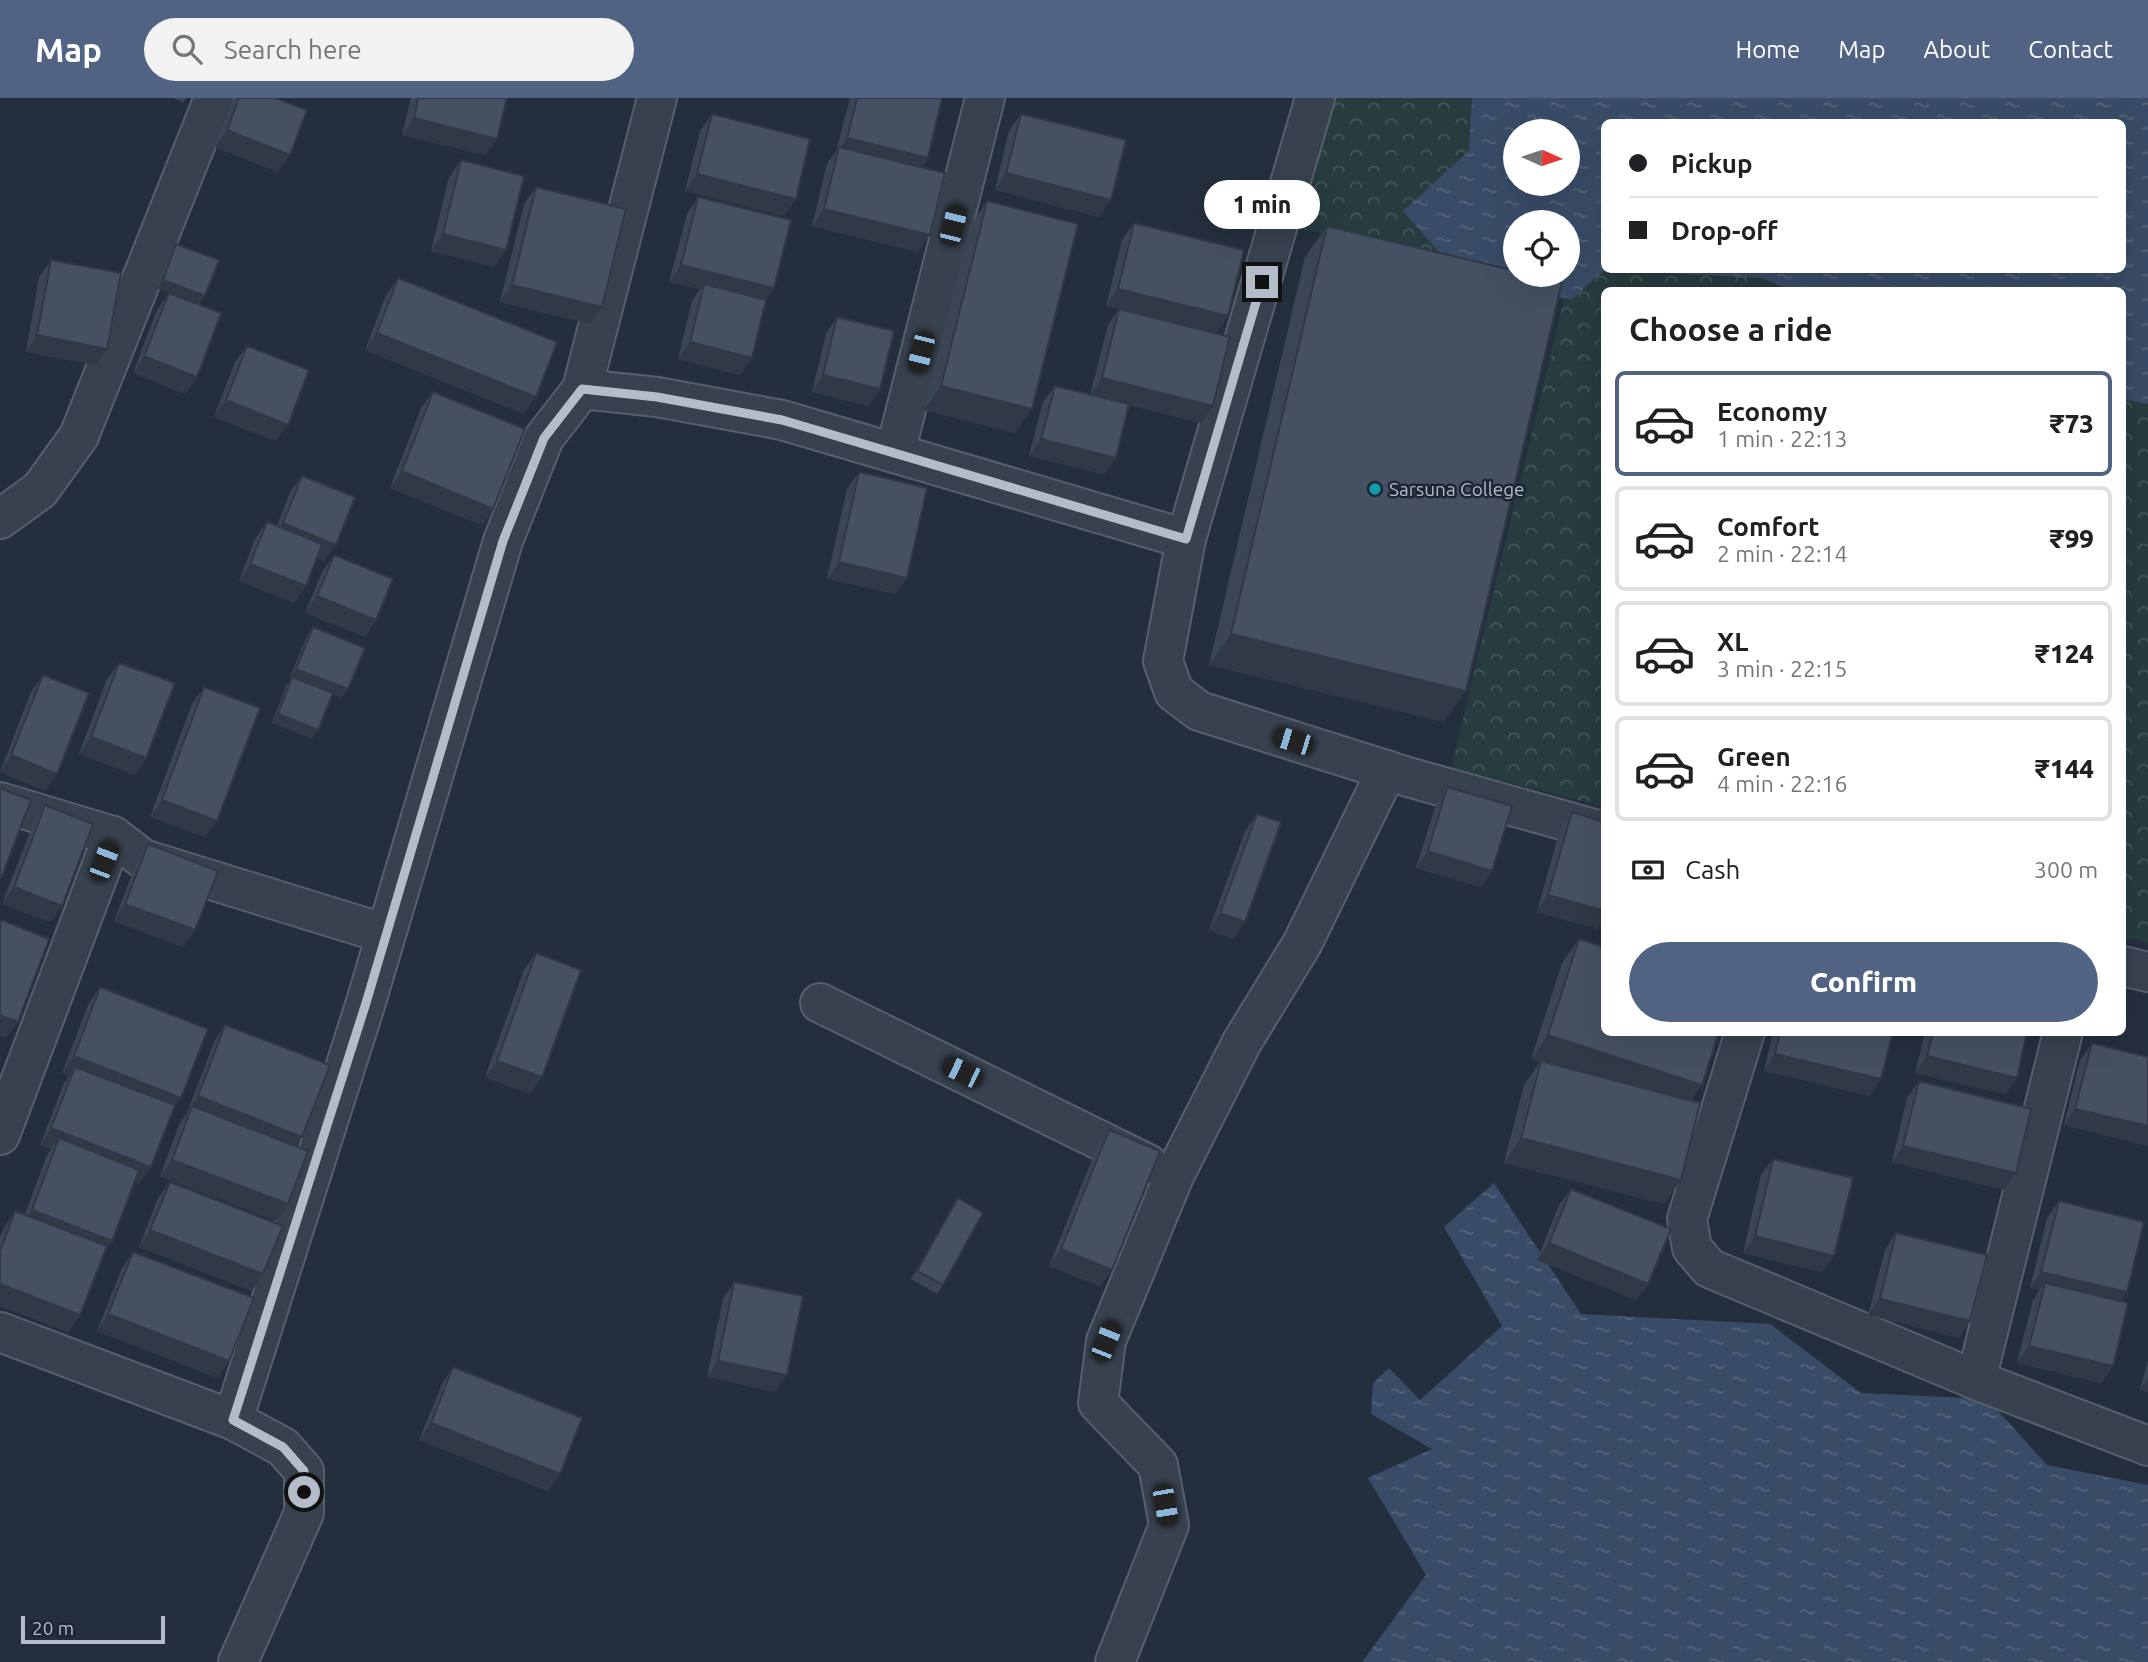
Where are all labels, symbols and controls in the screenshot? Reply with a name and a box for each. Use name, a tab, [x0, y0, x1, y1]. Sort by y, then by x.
search box	[144, 18, 634, 81]
icon: search	[168, 30, 206, 68]
text: Map	[35, 31, 102, 68]
text: Search here	[224, 35, 362, 64]
text: Home	[1735, 36, 1800, 63]
text: Map	[1838, 36, 1885, 63]
text: About	[1923, 36, 1990, 63]
text: Contact	[2028, 36, 2113, 63]
north arrow	[1503, 119, 1580, 196]
map controls	[1503, 119, 1580, 287]
text: Pickup	[1671, 149, 1753, 178]
callout: 1 min	[1204, 180, 1320, 230]
text: 1 min	[1233, 192, 1291, 217]
car	[938, 202, 969, 248]
button: locate	[1503, 210, 1580, 287]
text: Drop-off	[1671, 216, 1778, 245]
route end	[1246, 266, 1278, 298]
text: Choose a ride	[1629, 311, 1832, 347]
car	[906, 329, 937, 375]
icon: car	[1633, 392, 1696, 455]
text: Economy	[1717, 397, 1827, 426]
text: ₹73	[2050, 409, 2094, 438]
text: 1 min · 22:13	[1717, 426, 1848, 451]
place label: Sarsuna College	[1389, 478, 1525, 500]
marker: Sarsuna College	[1367, 481, 1383, 497]
icon: car	[1633, 507, 1696, 570]
text: Comfort	[1717, 512, 1820, 541]
text: ₹99	[2050, 524, 2094, 553]
text: 2 min · 22:14	[1717, 541, 1848, 566]
icon: car	[1633, 622, 1696, 685]
text: XL	[1717, 627, 1748, 656]
text: ₹124	[2035, 639, 2094, 668]
text: 3 min · 22:15	[1717, 656, 1848, 681]
car	[1270, 725, 1317, 757]
icon: car	[1633, 737, 1696, 800]
text: Green	[1717, 742, 1791, 771]
text: ₹144	[2035, 754, 2094, 783]
text: 4 min · 22:16	[1717, 771, 1848, 796]
car	[87, 838, 122, 884]
icon: cash	[1629, 851, 1667, 889]
text: Cash	[1685, 855, 1740, 884]
text: 300 m	[2034, 857, 2098, 882]
button: Confirm	[1629, 942, 2098, 1022]
car	[939, 1053, 986, 1091]
car	[1089, 1318, 1124, 1364]
route start	[288, 1476, 320, 1508]
car	[1152, 1482, 1179, 1528]
scale bar	[21, 1613, 164, 1645]
text: 20 m	[32, 1617, 74, 1639]

